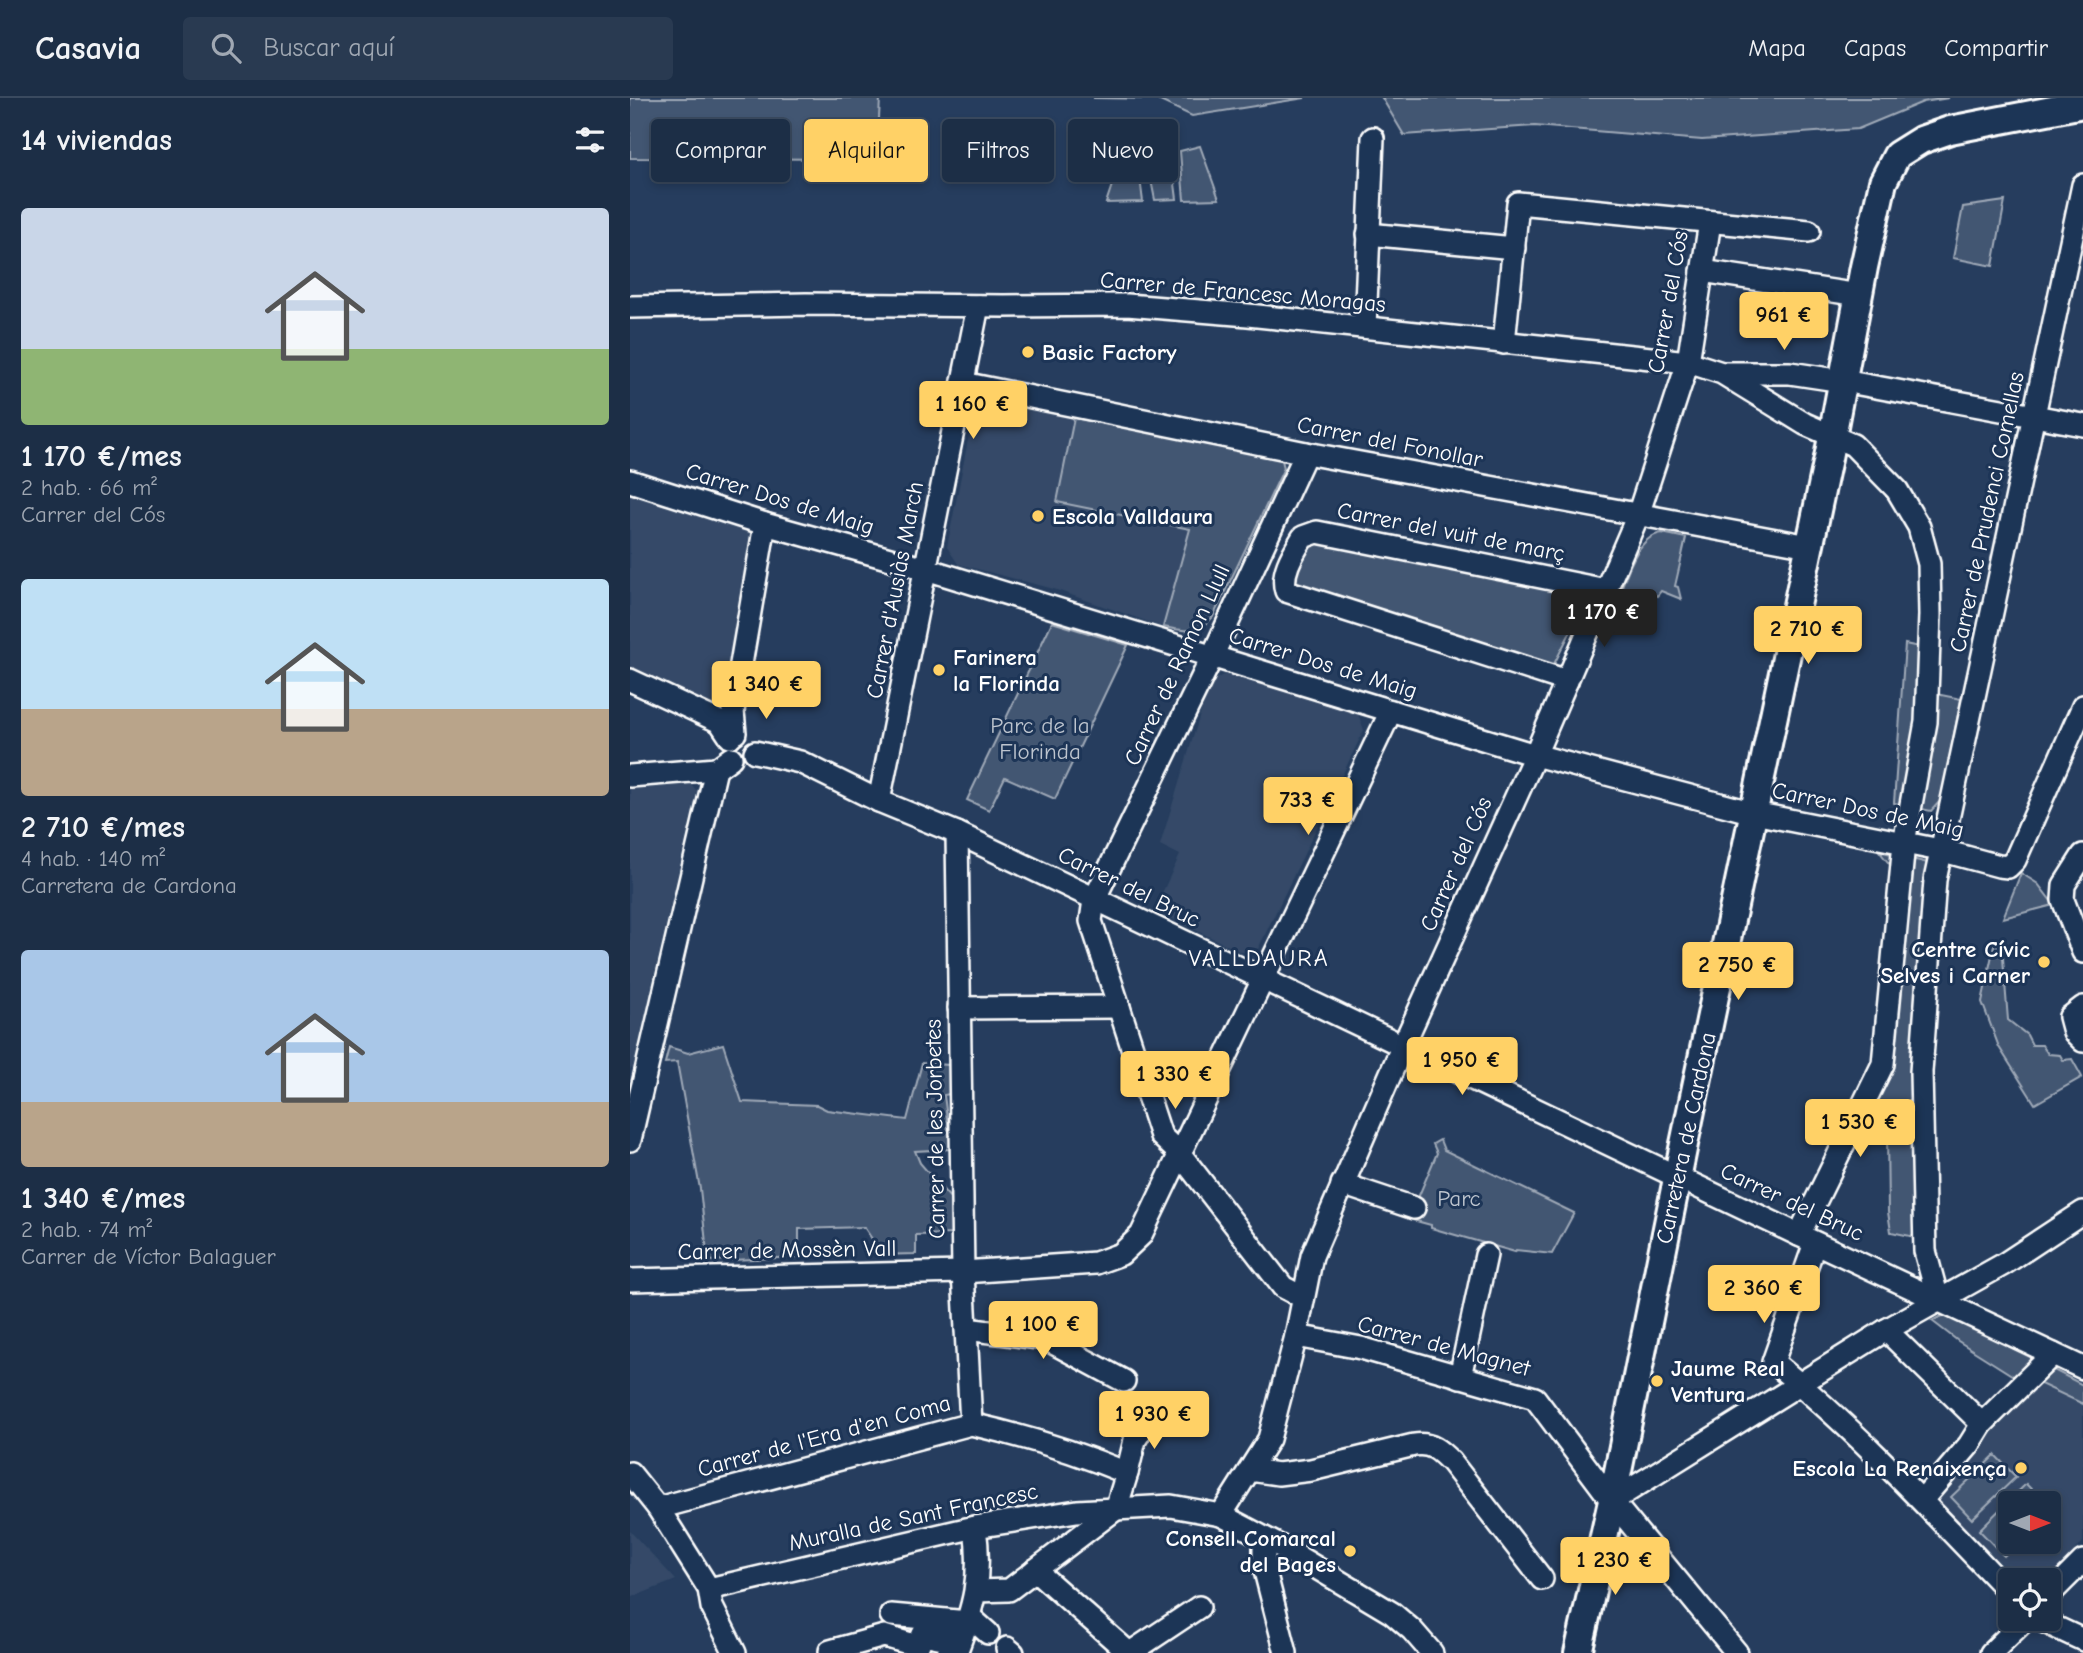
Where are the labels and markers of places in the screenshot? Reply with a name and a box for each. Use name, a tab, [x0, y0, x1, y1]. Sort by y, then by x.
pin: 961 €	[1735, 292, 1833, 352]
place label: Basic Factory	[1042, 339, 1177, 366]
marker: Basic Factory	[1020, 344, 1036, 360]
pin: 1 160 €	[908, 382, 1038, 441]
place label: Escola Valldaura	[1052, 503, 1213, 530]
marker: Escola Valldaura	[1030, 508, 1046, 524]
pin: 1 170 €	[1539, 589, 1669, 649]
pin: 2 710 €	[1743, 606, 1873, 666]
place label: Farinera la Florinda	[953, 644, 1060, 697]
pin: 1 340 €	[701, 662, 831, 721]
marker: Farinera la Florinda	[931, 662, 947, 678]
pin: 733 €	[1259, 778, 1357, 837]
place label: Centre Cívic Selves i Carner	[1880, 936, 2031, 989]
pin: 2 750 €	[1673, 942, 1803, 1002]
marker: Centre Cívic Selves i Carner	[2036, 954, 2052, 970]
pin: 1 950 €	[1397, 1038, 1527, 1097]
pin: 1 330 €	[1110, 1052, 1240, 1111]
pin: 1 530 €	[1795, 1100, 1925, 1159]
pin: 2 360 €	[1699, 1266, 1829, 1325]
pin: 1 100 €	[978, 1302, 1108, 1361]
place label: Jaume Real Ventura	[1671, 1355, 1785, 1408]
marker: Jaume Real Ventura	[1649, 1373, 1665, 1389]
pin: 1 930 €	[1089, 1392, 1219, 1451]
place label: Escola La Renaixença	[1792, 1455, 2007, 1482]
marker: Escola La Renaixença	[2013, 1460, 2029, 1476]
place label: Consell Comarcal del Bages	[1165, 1525, 1336, 1578]
pin: 1 230 €	[1550, 1538, 1680, 1597]
marker: Consell Comarcal del Bages	[1342, 1543, 1358, 1559]

